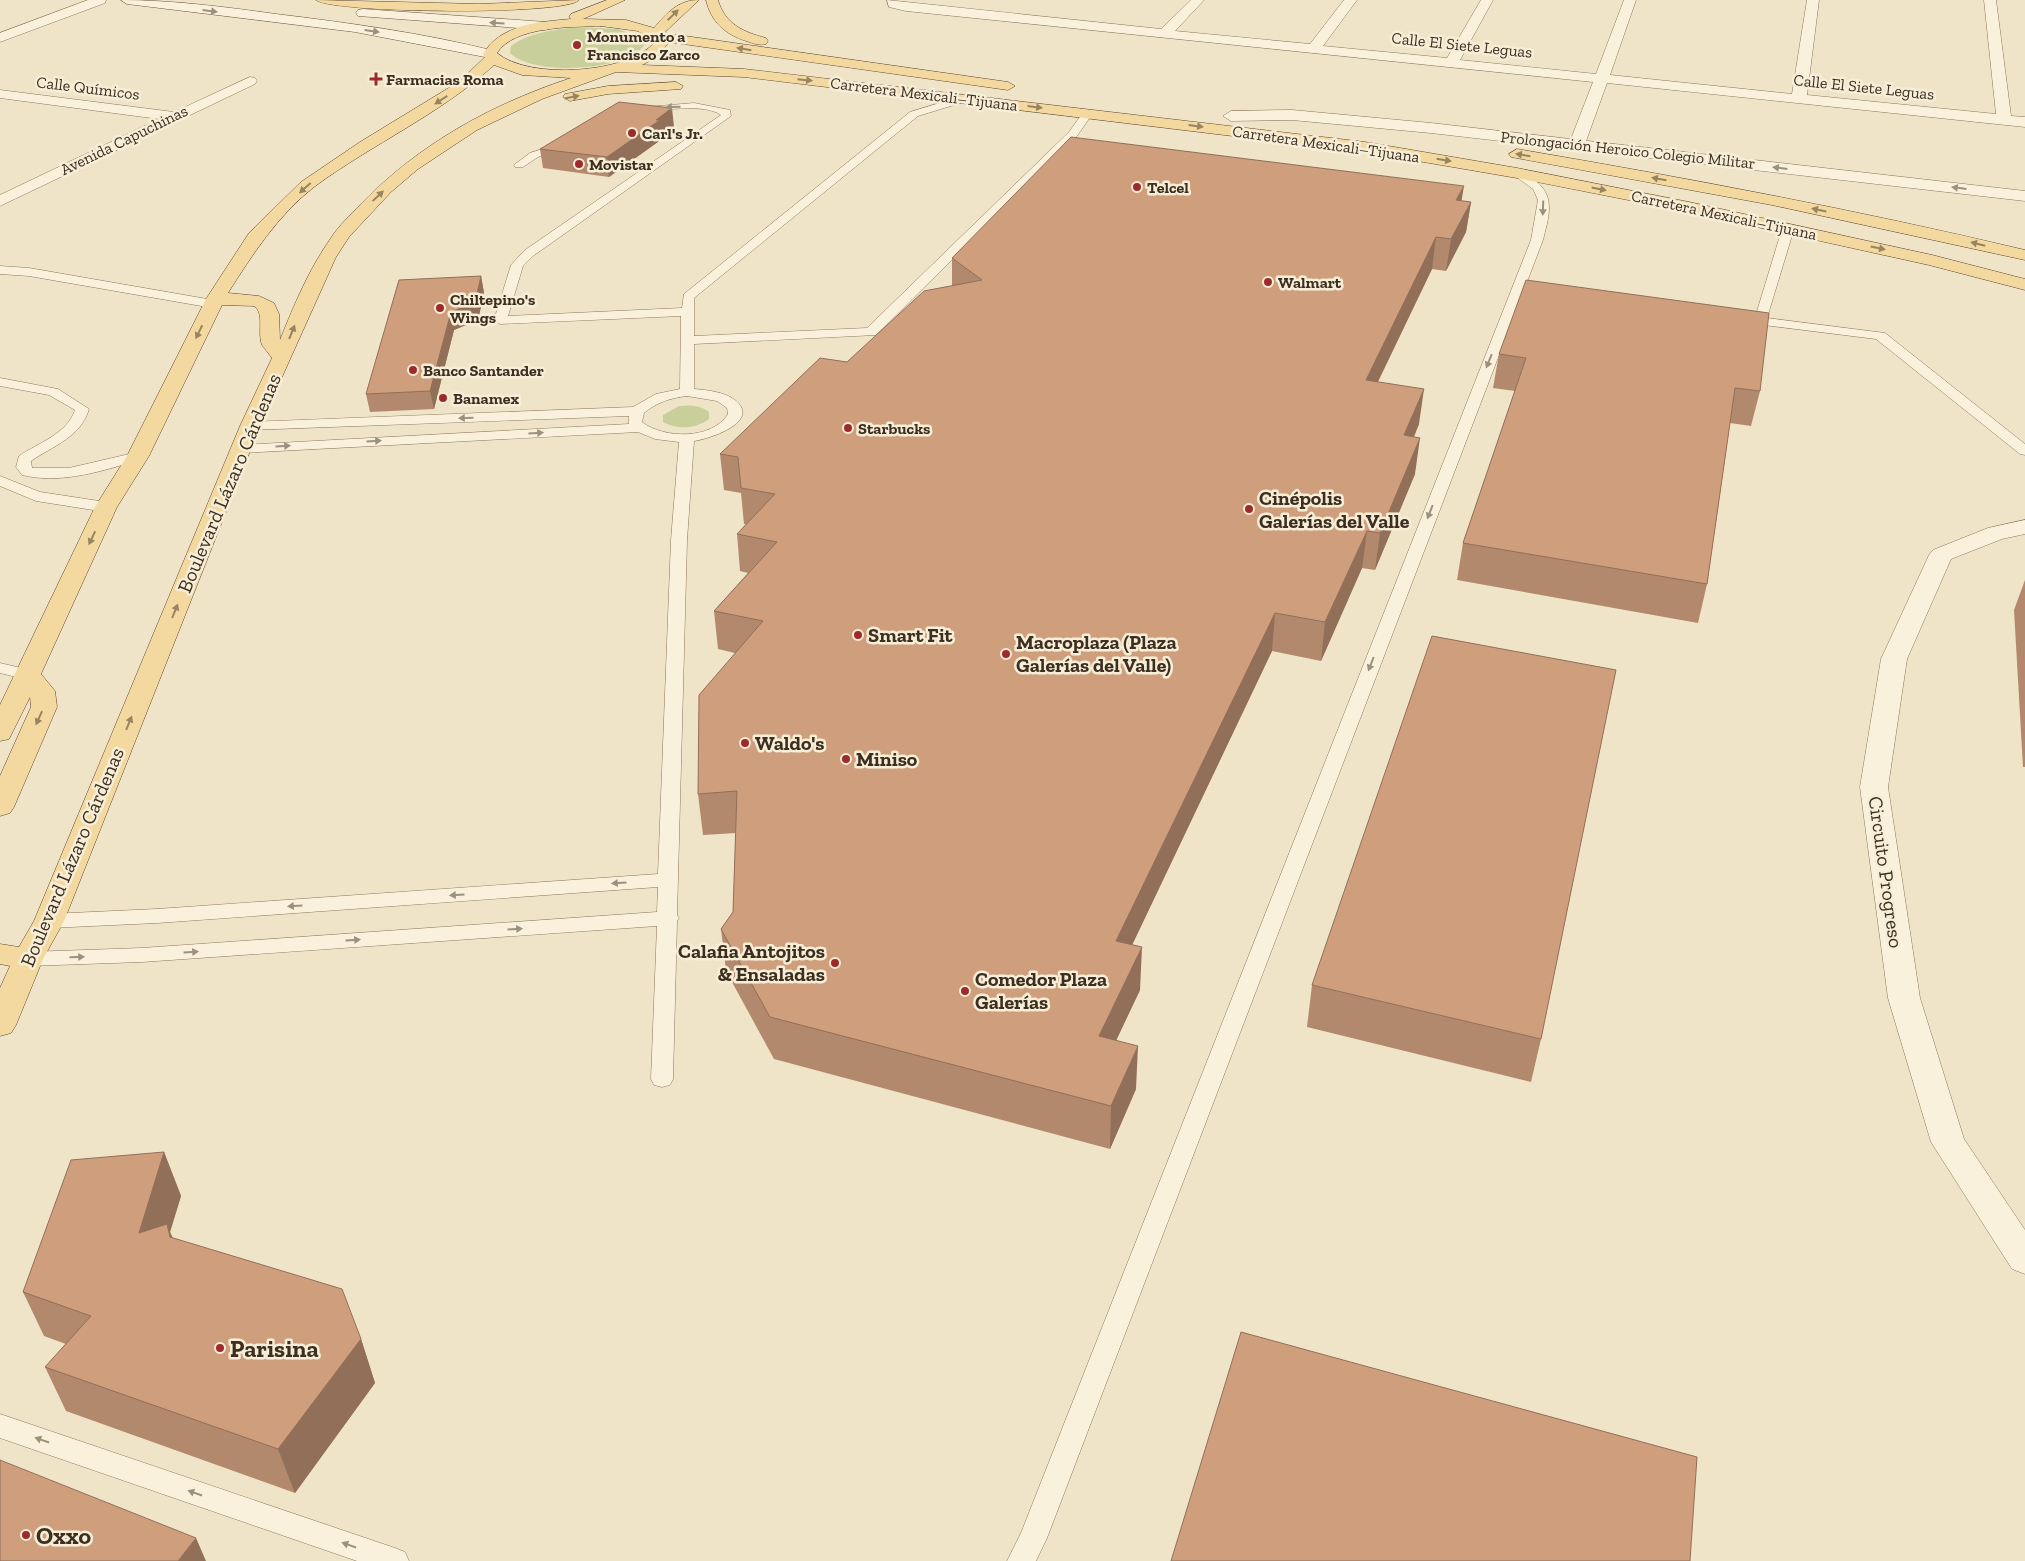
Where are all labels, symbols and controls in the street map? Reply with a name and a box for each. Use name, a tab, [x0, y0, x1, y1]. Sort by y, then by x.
one-way arrow	[203, 7, 219, 15]
one-way arrow	[667, 9, 679, 21]
one-way arrow	[489, 19, 505, 27]
one-way arrow	[364, 27, 380, 35]
place label: Monumento a Francisco Zarco	[587, 27, 700, 64]
street label: Calle El Siete Leguas	[1391, 28, 1533, 62]
marker: Monumento a Francisco Zarco	[571, 39, 583, 51]
one-way arrow	[736, 45, 752, 53]
place label: Farmacias Roma	[386, 70, 504, 89]
street label: Calle El Siete Leguas	[1793, 70, 1935, 104]
street label: Calle Químicos	[35, 72, 141, 104]
marker: Farmacias Roma	[370, 73, 382, 85]
street label: Carretera Mexicali–Tijuana	[829, 73, 1019, 115]
one-way arrow	[797, 76, 813, 84]
one-way arrow	[564, 92, 580, 100]
one-way arrow	[435, 95, 448, 105]
street label: Avenida Capuchinas	[57, 101, 191, 179]
one-way arrow	[664, 103, 680, 111]
one-way arrow	[1027, 103, 1043, 111]
street label: Carretera Mexicali–Tijuana	[1231, 121, 1421, 167]
one-way arrow	[1189, 123, 1205, 131]
place label: Carl's Jr.	[642, 124, 703, 143]
marker: Carl's Jr.	[626, 127, 638, 139]
street label: Prolongación Heroico Colegio Militar	[1500, 127, 1757, 173]
one-way arrow	[1515, 151, 1531, 159]
place label: Movistar	[589, 155, 653, 174]
one-way arrow	[1436, 157, 1452, 165]
marker: Movistar	[573, 158, 585, 170]
one-way arrow	[1772, 164, 1788, 172]
one-way arrow	[1651, 174, 1667, 182]
place label: Telcel	[1147, 178, 1189, 197]
marker: Telcel	[1131, 181, 1143, 193]
one-way arrow	[300, 182, 312, 194]
one-way arrow	[1951, 184, 1967, 192]
one-way arrow	[1592, 185, 1607, 193]
street label: Carretera Mexicali–Tijuana	[1630, 186, 1819, 244]
one-way arrow	[371, 190, 383, 202]
one-way arrow	[1539, 200, 1547, 216]
one-way arrow	[1810, 205, 1826, 213]
one-way arrow	[1970, 240, 1985, 248]
one-way arrow	[1870, 244, 1886, 252]
place label: Walmart	[1278, 273, 1342, 292]
marker: Walmart	[1262, 276, 1274, 288]
place label: Chiltepino's Wings	[450, 290, 535, 327]
marker: Chiltepino's Wings	[434, 302, 446, 314]
one-way arrow	[195, 324, 203, 339]
one-way arrow	[289, 325, 297, 339]
one-way arrow	[1485, 354, 1493, 369]
place label: Banco Santander	[423, 361, 544, 380]
marker: Banco Santander	[407, 364, 419, 376]
street label: Boulevard Lázaro Cárdenas	[172, 370, 286, 596]
place label: Banamex	[453, 389, 519, 408]
marker: Banamex	[437, 392, 449, 404]
one-way arrow	[458, 414, 474, 422]
place label: Starbucks	[858, 419, 930, 438]
marker: Starbucks	[842, 422, 854, 434]
one-way arrow	[529, 429, 545, 437]
one-way arrow	[366, 437, 382, 445]
one-way arrow	[275, 442, 291, 450]
place label: Cinépolis Galerías del Valle	[1259, 486, 1410, 533]
marker: Cinépolis Galerías del Valle	[1243, 503, 1255, 515]
one-way arrow	[1426, 505, 1434, 520]
one-way arrow	[88, 531, 96, 545]
one-way arrow	[171, 603, 179, 618]
place label: Smart Fit	[868, 623, 954, 647]
marker: Smart Fit	[852, 629, 864, 641]
place label: Macroplaza (Plaza Galerías del Valle)	[1016, 630, 1177, 677]
marker: Macroplaza (Plaza Galerías del Valle)	[1000, 648, 1012, 660]
one-way arrow	[1367, 656, 1374, 671]
one-way arrow	[35, 711, 43, 725]
one-way arrow	[126, 716, 134, 730]
place label: Waldo's	[755, 731, 825, 755]
marker: Waldo's	[739, 737, 751, 749]
street label: Boulevard Lázaro Cárdenas	[15, 744, 129, 970]
place label: Miniso	[856, 747, 918, 771]
marker: Miniso	[840, 753, 852, 765]
street label: Circuito Progreso	[1863, 795, 1909, 949]
one-way arrow	[611, 880, 627, 888]
one-way arrow	[449, 891, 465, 899]
one-way arrow	[287, 903, 303, 911]
one-way arrow	[508, 924, 524, 932]
one-way arrow	[345, 936, 361, 944]
place label: Calafia Antojitos & Ensaladas	[678, 939, 825, 986]
one-way arrow	[183, 947, 199, 955]
one-way arrow	[69, 953, 85, 961]
marker: Calafia Antojitos & Ensaladas	[829, 957, 841, 969]
place label: Comedor Plaza Galerías	[975, 967, 1107, 1014]
marker: Comedor Plaza Galerías	[959, 985, 971, 997]
place label: Parisina	[230, 1334, 319, 1363]
marker: Parisina	[214, 1342, 226, 1354]
one-way arrow	[34, 1436, 49, 1443]
one-way arrow	[188, 1489, 203, 1496]
place label: Oxxo	[36, 1521, 92, 1550]
marker: Oxxo	[20, 1529, 32, 1541]
one-way arrow	[341, 1541, 356, 1549]

